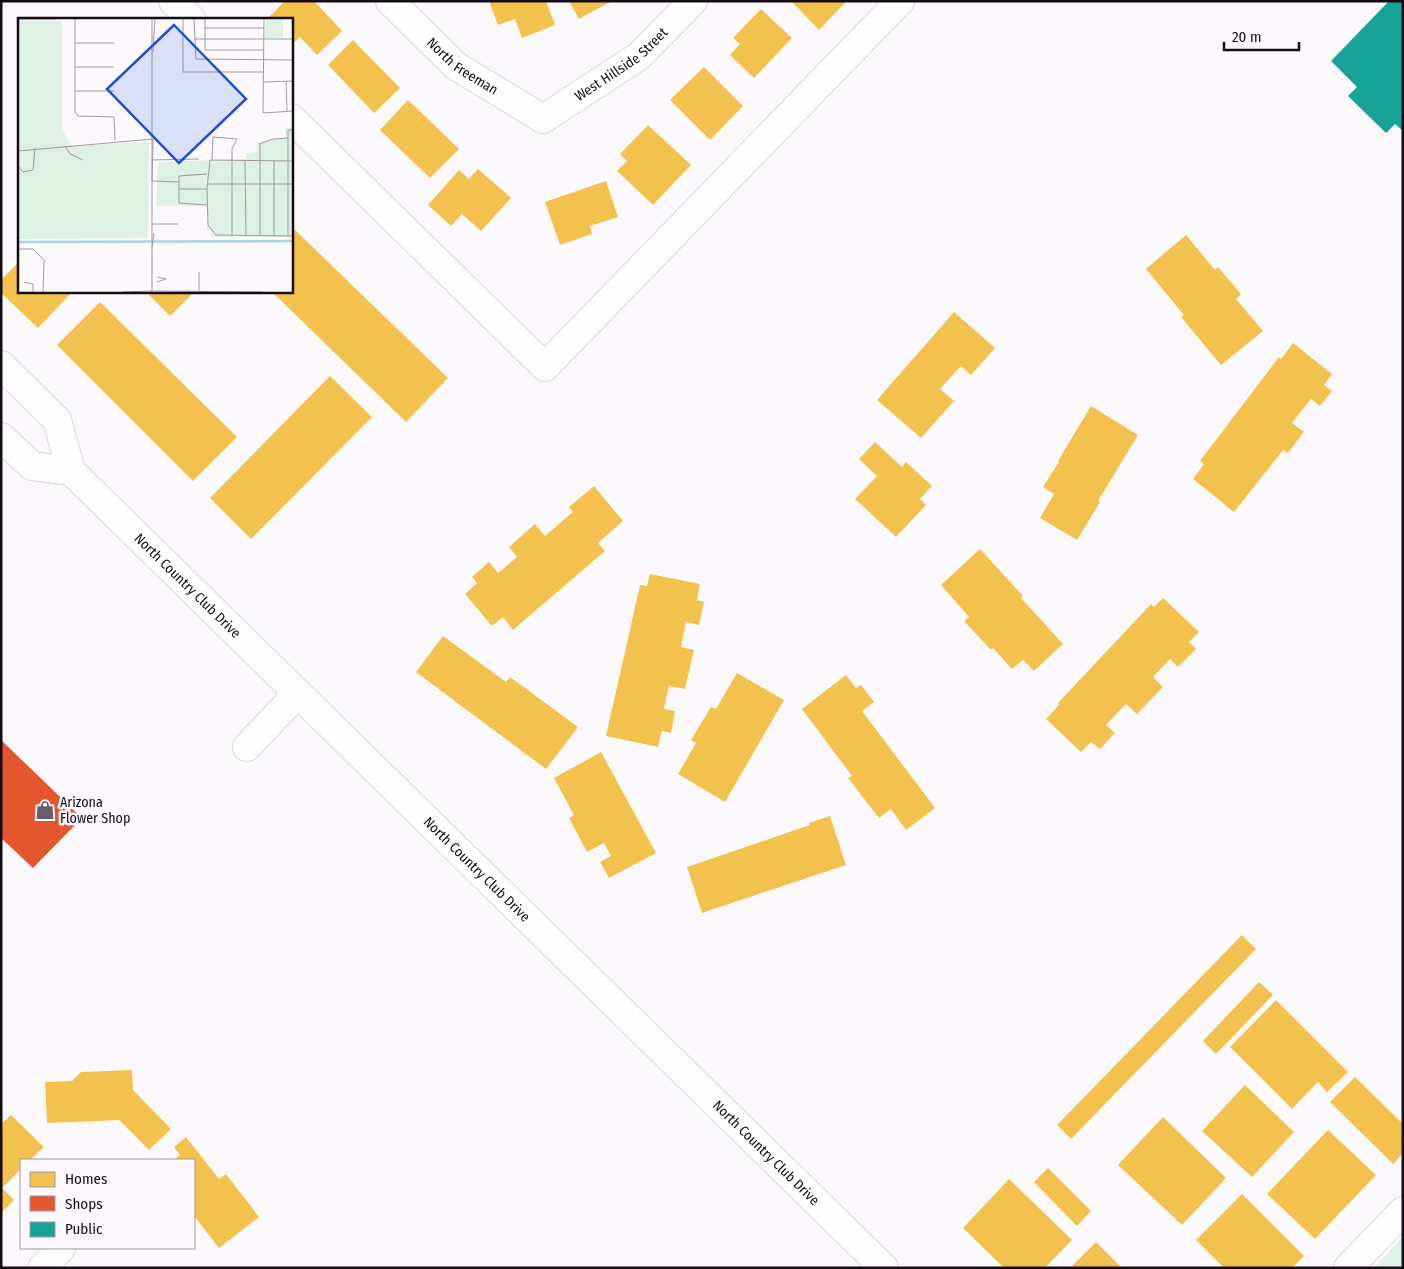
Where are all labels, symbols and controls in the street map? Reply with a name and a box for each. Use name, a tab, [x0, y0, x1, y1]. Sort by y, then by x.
inset map	[18, 18, 292, 292]
scale bar	[1224, 20, 1299, 52]
street label: West Hillside Street	[571, 23, 671, 105]
text: 20 m	[1232, 28, 1262, 46]
street label: North Freeman	[424, 34, 501, 98]
street label: North Country Club Drive	[131, 530, 245, 642]
place label: Arizona Flower Shop	[60, 794, 130, 827]
shop icon: Arizona Flower Shop	[34, 799, 56, 821]
street label: North Country Club Drive	[420, 813, 534, 925]
street label: North Country Club Drive	[709, 1097, 823, 1209]
legend	[20, 1159, 195, 1249]
text: Homes	[65, 1170, 107, 1188]
text: Shops	[65, 1195, 103, 1213]
text: Public	[65, 1220, 103, 1238]

